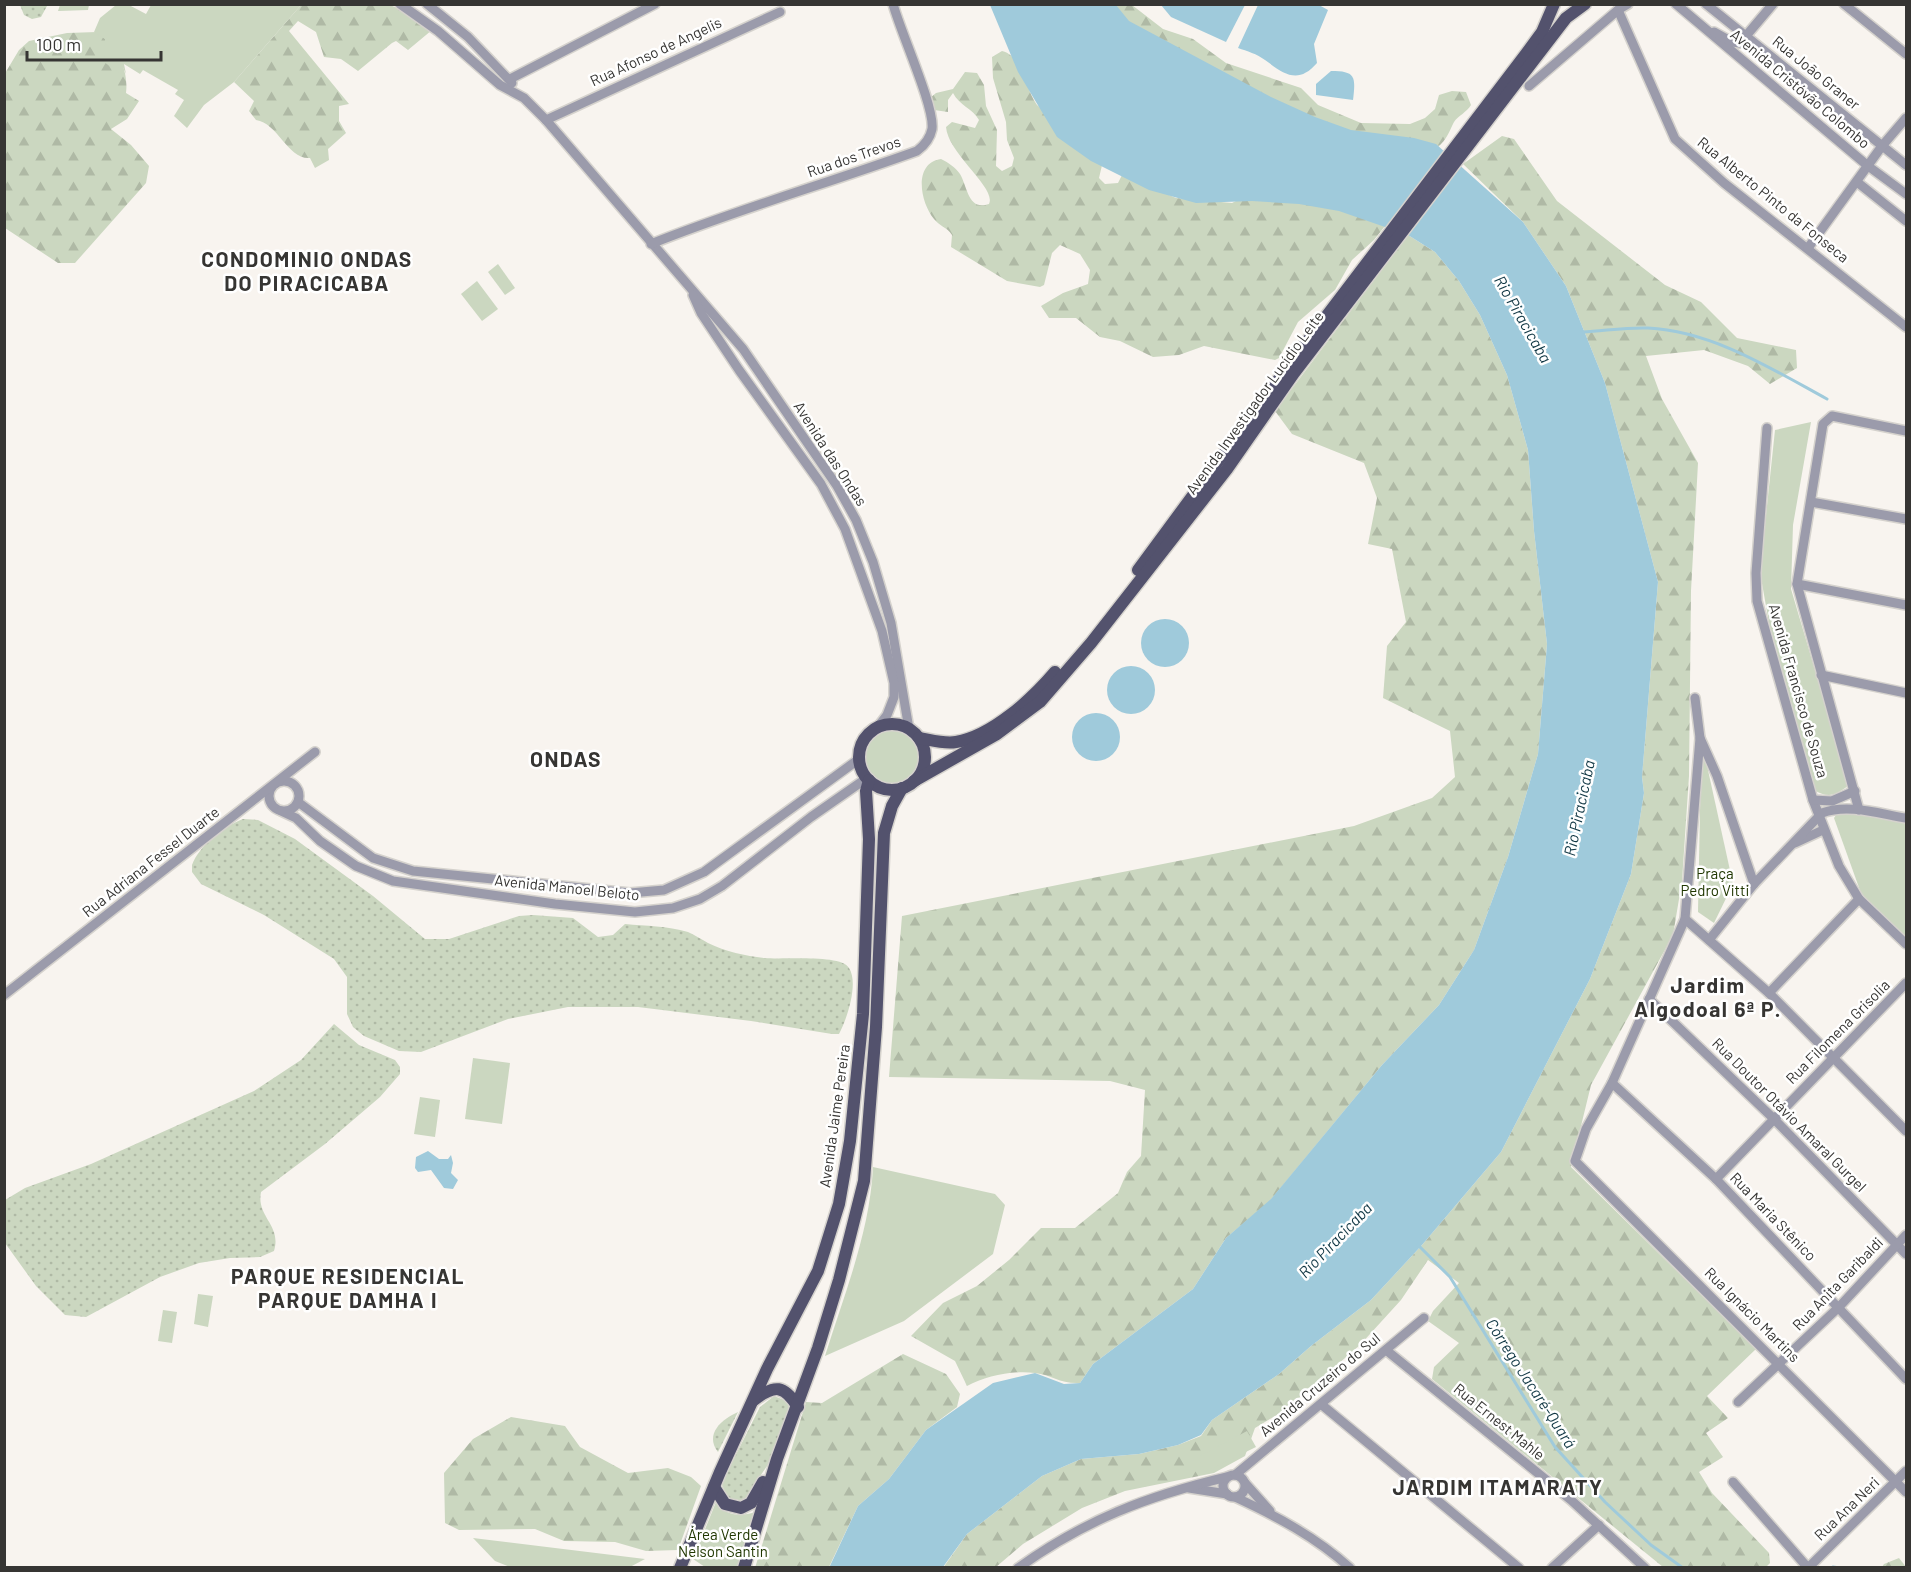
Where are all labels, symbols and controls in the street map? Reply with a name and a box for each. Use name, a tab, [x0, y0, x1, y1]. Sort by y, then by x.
street label: Rua Afonso de Angelis	[587, 13, 724, 89]
scale bar	[27, 24, 160, 62]
street label: Avenida Cristóvão Colombo	[1727, 25, 1874, 152]
street label: Rua João Graner	[1769, 32, 1864, 113]
text: 100 m	[36, 33, 81, 55]
street label: Rua dos Trevos	[805, 132, 903, 180]
street label: Rua Alberto Pinto da Fonseca	[1694, 133, 1853, 266]
district label: CONDOMINIO ONDAS DO PIRACICABA	[201, 246, 413, 295]
water label: Rio Piracicaba	[1491, 272, 1556, 366]
street label: Avenida Investigador Lucídio Leite	[1182, 307, 1327, 498]
street label: Avenida das Ondas	[790, 398, 871, 509]
street label: Avenida Francisco de Souza	[1766, 602, 1832, 780]
district label: ONDAS	[530, 746, 602, 771]
water label: Rio Piracicaba	[1559, 758, 1598, 858]
street label: Rua Adriana Fessel Duarte	[78, 802, 222, 920]
park label: Praça Pedro Vitti	[1681, 864, 1749, 899]
street label: Avenida Manoel Beloto	[494, 870, 640, 904]
district label: Jardim Algodoal 6ª P.	[1634, 972, 1782, 1021]
street label: Rua Filomena Grisolia	[1782, 976, 1893, 1087]
street label: Rua Doutor Otávio Amaral Gurgel	[1709, 1034, 1870, 1195]
street label: Avenida Jaime Pereira	[815, 1043, 853, 1189]
street label: Rua Maria Stênico	[1727, 1168, 1821, 1264]
water label: Rio Piracicaba	[1294, 1198, 1375, 1281]
street label: Rua Anita Garibaldi	[1788, 1233, 1886, 1334]
district label: PARQUE RESIDENCIAL PARQUE DAMHA I	[231, 1263, 465, 1312]
street label: Rua Ignácio Martins	[1701, 1263, 1804, 1366]
water label: Córrego Jacaré-Quará	[1483, 1315, 1580, 1451]
street label: Avenida Cruzeiro do Sul	[1256, 1329, 1383, 1440]
street label: Rua Ernest Mahle	[1451, 1379, 1549, 1463]
street label: Rua Ana Neri	[1810, 1473, 1882, 1544]
district label: JARDIM ITAMARATY	[1393, 1474, 1603, 1499]
park label: Área Verde Nelson Santin	[678, 1525, 768, 1560]

